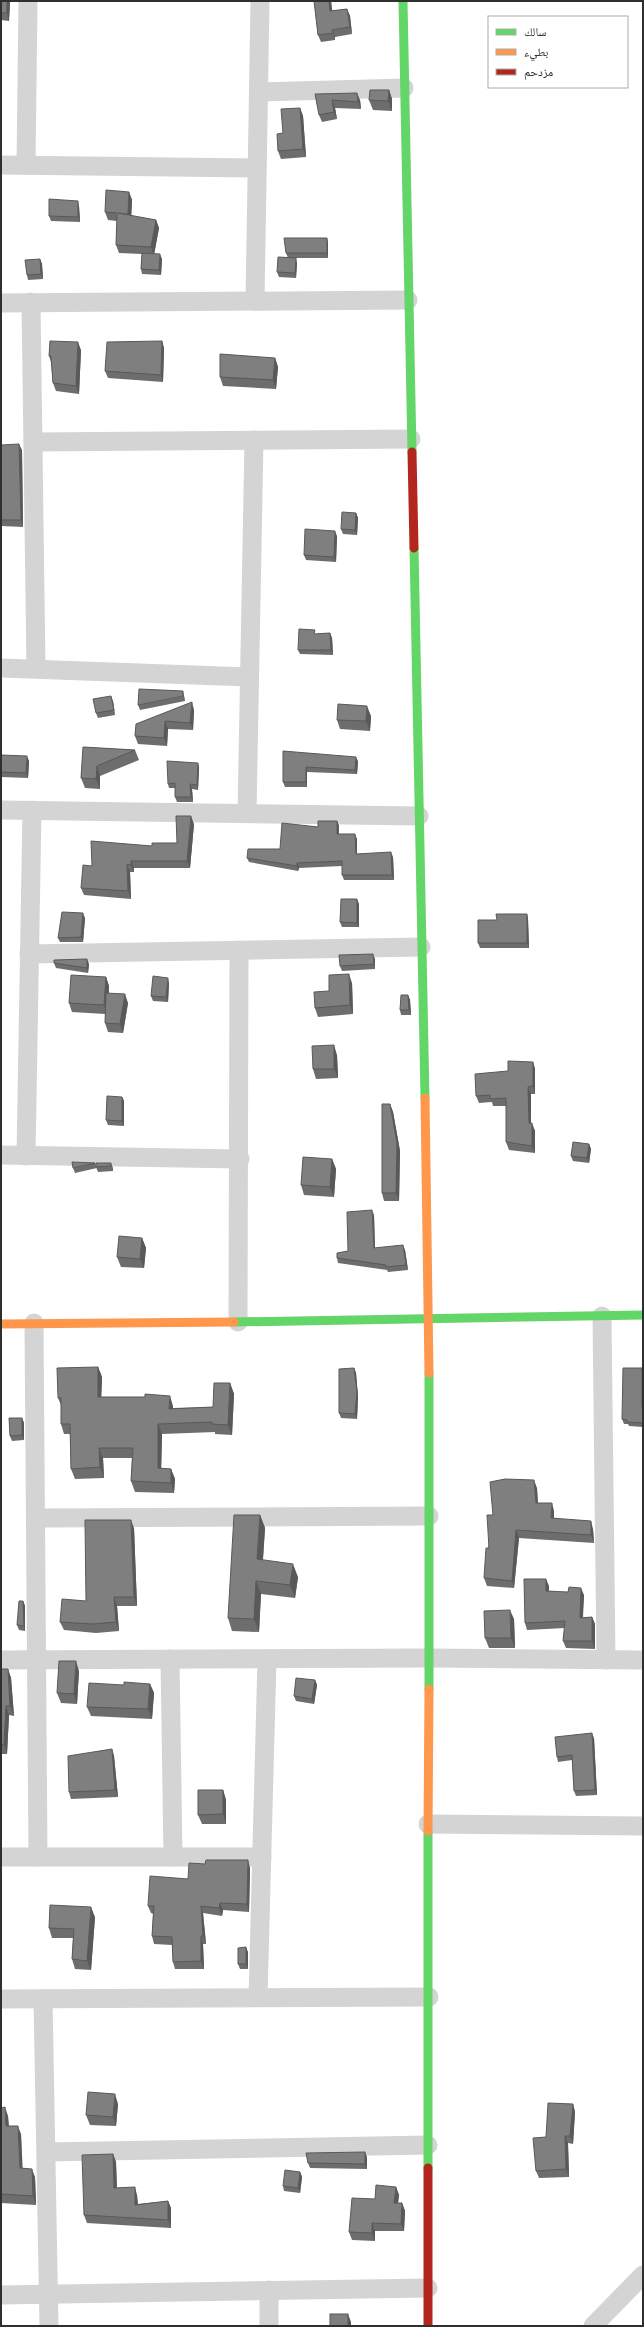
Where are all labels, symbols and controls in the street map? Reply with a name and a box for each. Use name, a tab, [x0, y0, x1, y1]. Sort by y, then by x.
legend	[488, 16, 628, 88]
text: سالك	[524, 24, 546, 39]
text: بطيء	[524, 44, 548, 62]
text: مزدحم	[524, 64, 553, 80]

